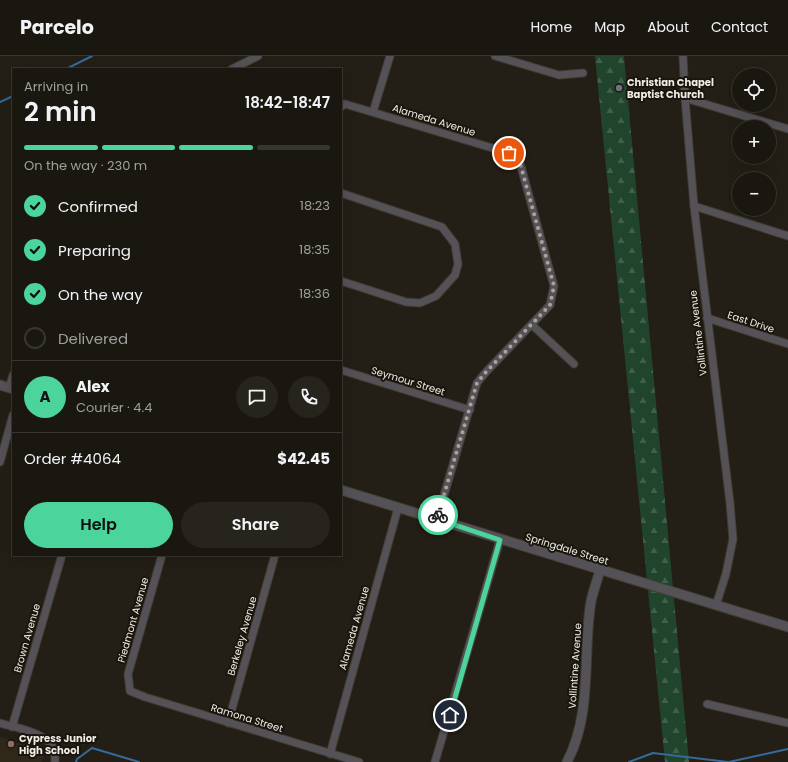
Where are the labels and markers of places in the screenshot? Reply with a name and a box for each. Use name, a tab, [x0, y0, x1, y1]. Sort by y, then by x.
place label: Christian Chapel Baptist Church	[627, 75, 714, 102]
marker: Christian Chapel Baptist Church	[614, 83, 624, 93]
pin	[492, 136, 526, 170]
pin	[433, 698, 467, 732]
place label: Cypress Junior High School	[19, 731, 97, 758]
marker: Cypress Junior High School	[6, 739, 16, 749]

